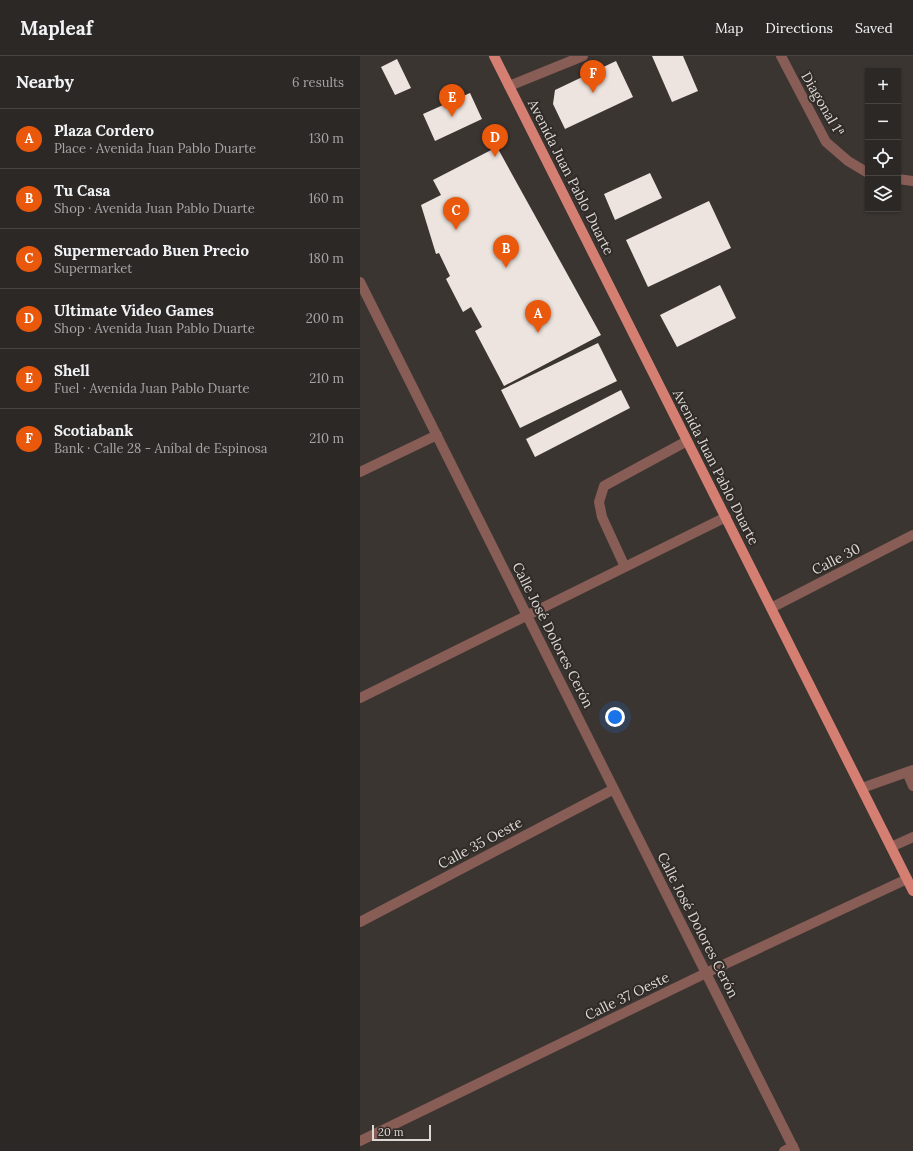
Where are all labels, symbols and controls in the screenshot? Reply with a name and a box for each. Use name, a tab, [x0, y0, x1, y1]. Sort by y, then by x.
text: Mapleaf	[20, 16, 93, 40]
text: Map	[715, 19, 743, 37]
text: Directions	[765, 19, 833, 37]
text: Saved	[855, 19, 893, 37]
pin: F	[580, 60, 606, 93]
map controls	[865, 68, 901, 212]
button: +	[865, 68, 901, 104]
street label: Diagonal 1ª	[797, 69, 849, 140]
text: Nearby	[16, 71, 74, 93]
text: 6 results	[292, 74, 344, 91]
pin: E	[439, 84, 465, 117]
street label: Avenida Juan Pablo Duarte	[523, 95, 618, 258]
button: −	[865, 104, 901, 140]
text: Plaza Cordero	[54, 121, 154, 140]
pin: D	[482, 124, 508, 157]
text: A	[25, 130, 33, 147]
text: 130 m	[309, 130, 344, 147]
text: Place · Avenida Juan Pablo Duarte	[54, 140, 256, 157]
button: locate	[865, 140, 901, 176]
button: layers	[865, 176, 901, 212]
text: Tu Casa	[54, 181, 110, 200]
text: B	[25, 190, 33, 207]
text: 160 m	[309, 190, 344, 207]
pin: C	[443, 197, 469, 230]
text: Shop · Avenida Juan Pablo Duarte	[54, 200, 255, 217]
pin: B	[493, 235, 519, 268]
text: Supermercado Buen Precio	[54, 241, 249, 260]
text: C	[25, 250, 33, 267]
text: 180 m	[309, 250, 344, 267]
text: Supermarket	[54, 260, 132, 277]
pin: A	[525, 300, 551, 333]
text: Ultimate Video Games	[54, 301, 214, 320]
text: D	[24, 310, 34, 327]
text: 200 m	[306, 310, 344, 327]
text: Shop · Avenida Juan Pablo Duarte	[54, 320, 255, 337]
text: Shell	[54, 361, 90, 380]
text: E	[25, 370, 33, 387]
text: 210 m	[309, 370, 344, 387]
text: Fuel · Avenida Juan Pablo Duarte	[54, 380, 250, 397]
street label: Avenida Juan Pablo Duarte	[668, 385, 763, 548]
text: Scotiabank	[54, 421, 133, 440]
text: F	[25, 430, 33, 447]
text: 210 m	[309, 430, 344, 447]
text: Bank · Calle 28 - Aníbal de Espinosa	[54, 440, 267, 457]
street label: Calle 30	[809, 539, 863, 579]
street label: Calle José Dolores Cerón	[508, 559, 598, 711]
your location	[605, 707, 625, 727]
street label: Calle 35 Oeste	[435, 813, 526, 873]
street label: Calle José Dolores Cerón	[653, 849, 743, 1001]
street label: Calle 37 Oeste	[582, 968, 672, 1024]
scale bar	[372, 1123, 431, 1142]
text: 20 m	[378, 1125, 403, 1139]

